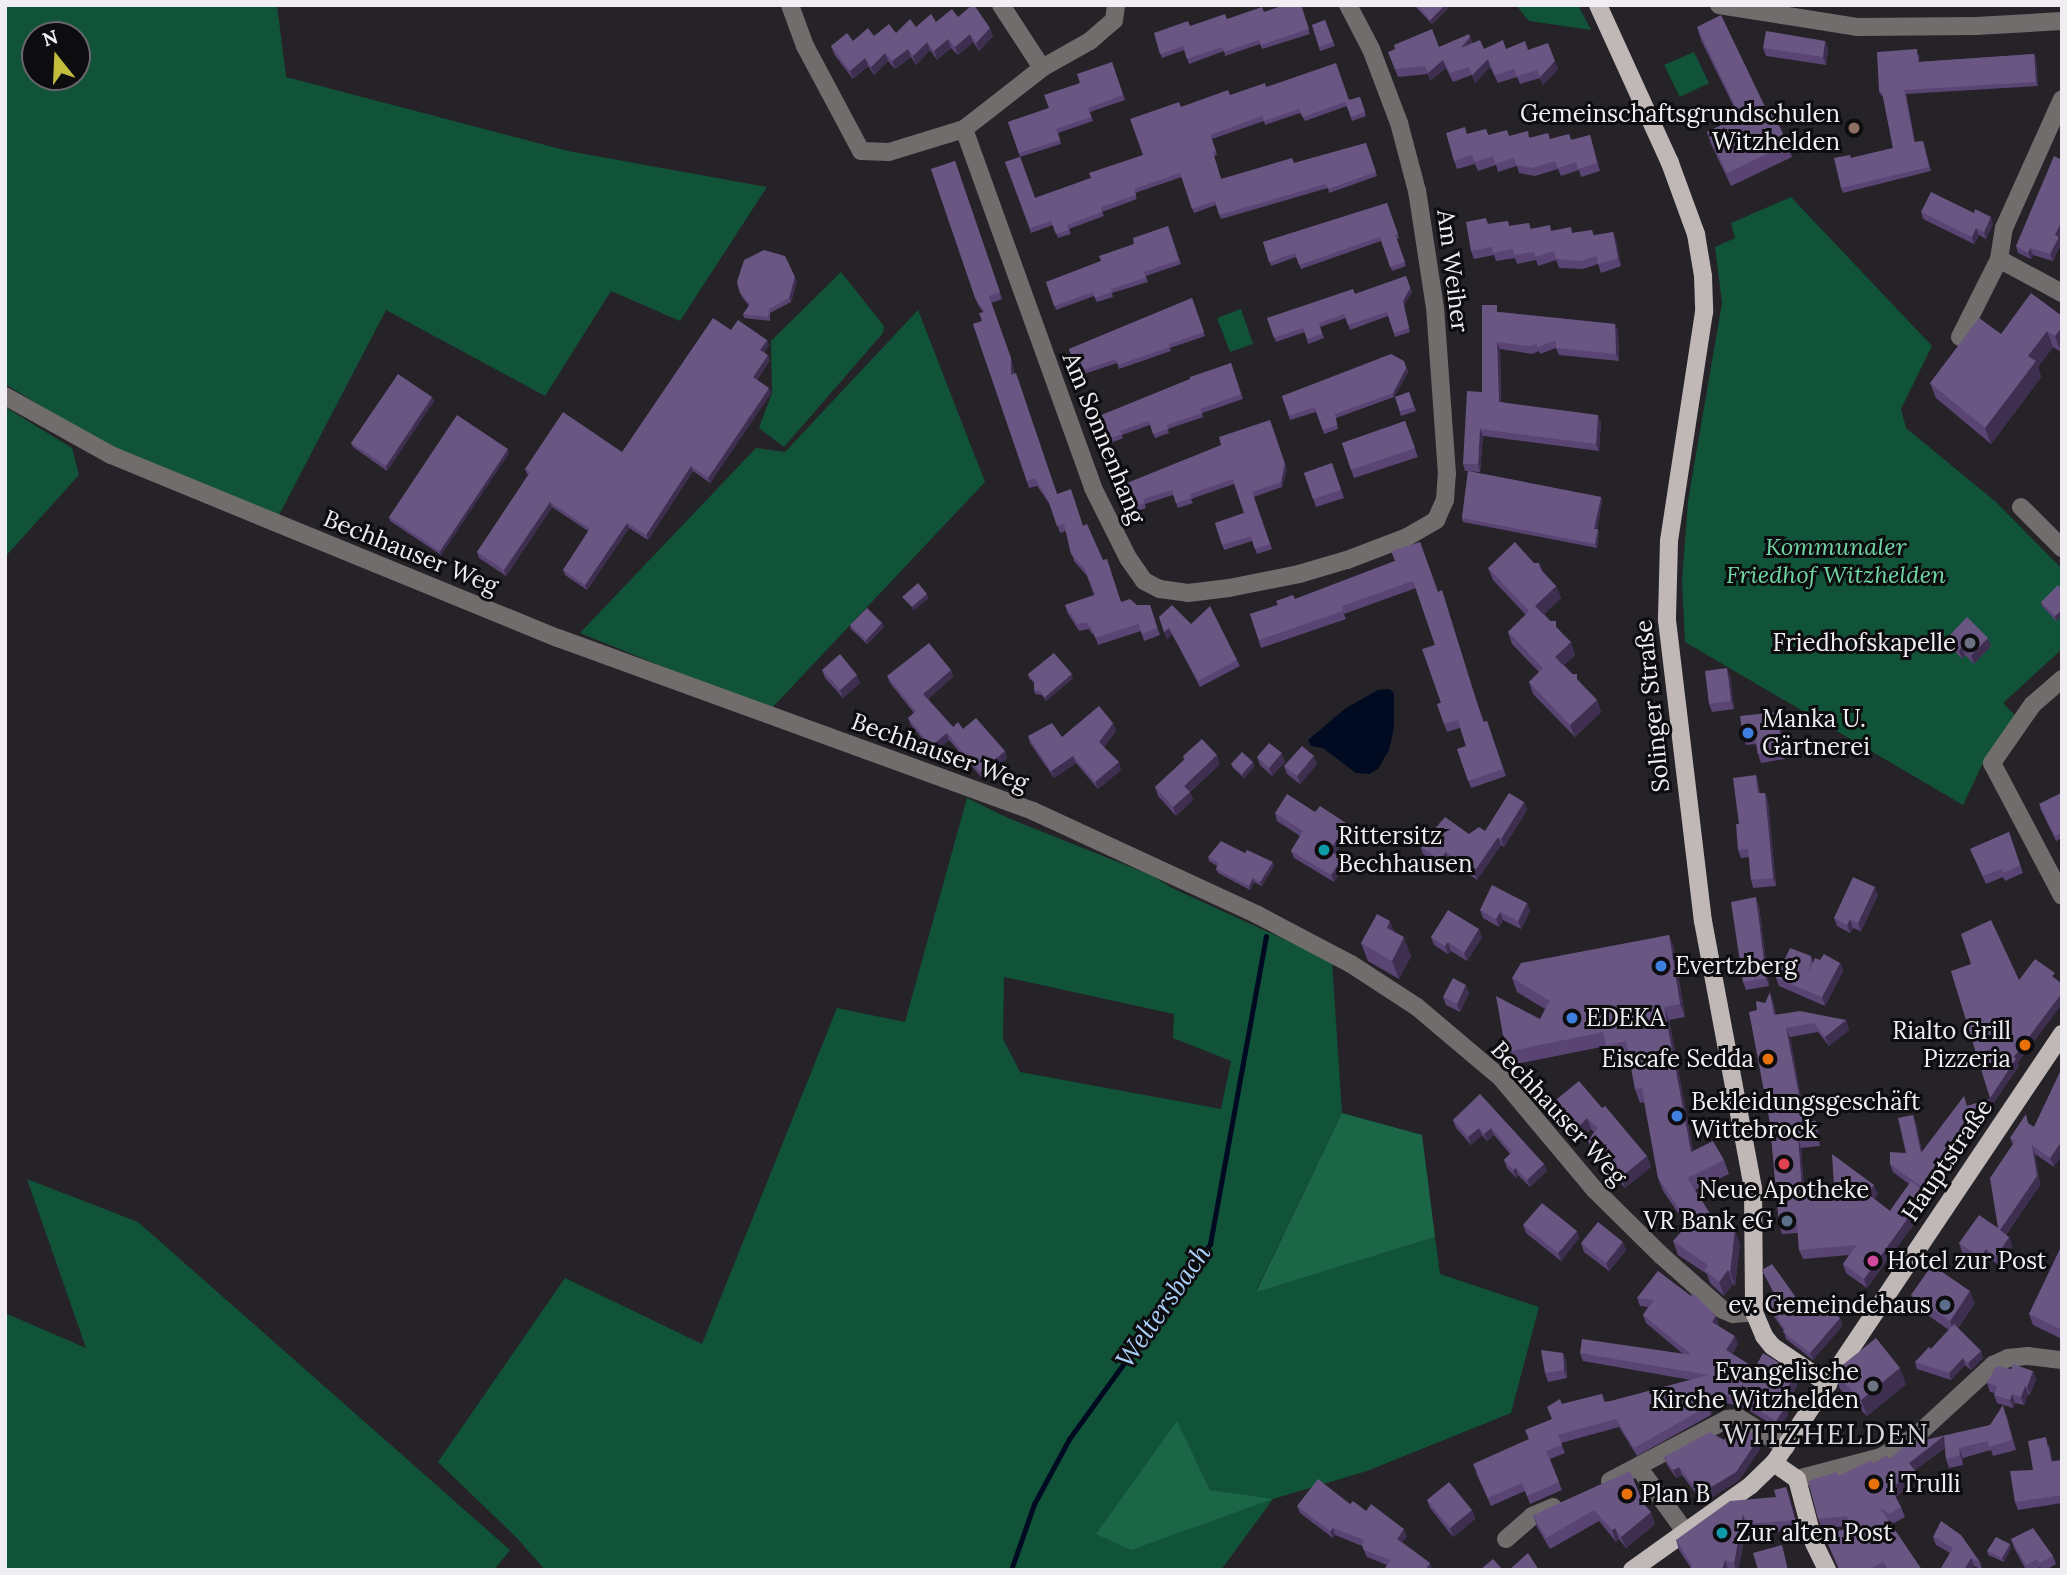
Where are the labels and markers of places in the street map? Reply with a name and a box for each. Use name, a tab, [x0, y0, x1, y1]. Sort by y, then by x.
place label: Gemeinschaftsgrundschulen Witzhelden	[1520, 100, 1840, 156]
marker: Gemeinschaftsgrundschulen Witzhelden	[1846, 120, 1862, 136]
place label: Friedhofskapelle	[1773, 629, 1956, 657]
marker: Friedhofskapelle	[1962, 635, 1978, 651]
place label: Manka U. Gärtnerei	[1762, 705, 1870, 761]
marker: Manka U. Gärtnerei	[1740, 725, 1756, 741]
place label: Rittersitz Bechhausen	[1338, 822, 1473, 878]
marker: Rittersitz Bechhausen	[1316, 842, 1332, 858]
place label: Evertzberg	[1675, 952, 1797, 980]
marker: Evertzberg	[1653, 958, 1669, 974]
place label: EDEKA	[1586, 1004, 1665, 1032]
marker: EDEKA	[1564, 1010, 1580, 1026]
place label: Rialto Grill Pizzeria	[1892, 1017, 2011, 1073]
marker: Rialto Grill Pizzeria	[2017, 1037, 2033, 1053]
place label: Eiscafe Sedda	[1601, 1045, 1754, 1073]
marker: Eiscafe Sedda	[1760, 1051, 1776, 1067]
place label: Bekleidungsgeschäft Wittebrock	[1691, 1088, 1920, 1144]
marker: Bekleidungsgeschäft Wittebrock	[1669, 1108, 1685, 1124]
marker: Neue Apotheke	[1776, 1156, 1792, 1172]
place label: Neue Apotheke	[1699, 1176, 1869, 1204]
place label: VR Bank eG	[1644, 1207, 1773, 1235]
marker: VR Bank eG	[1779, 1213, 1795, 1229]
place label: Hotel zur Post	[1887, 1247, 2046, 1275]
marker: Hotel zur Post	[1865, 1253, 1881, 1269]
place label: ev. Gemeindehaus	[1728, 1291, 1931, 1319]
marker: ev. Gemeindehaus	[1937, 1297, 1953, 1313]
place label: Evangelische Kirche Witzhelden	[1651, 1358, 1859, 1414]
marker: Evangelische Kirche Witzhelden	[1865, 1378, 1881, 1394]
place label: i Trulli	[1888, 1470, 1961, 1498]
marker: i Trulli	[1866, 1476, 1882, 1492]
place label: Plan B	[1641, 1480, 1710, 1508]
marker: Plan B	[1619, 1486, 1635, 1502]
place label: Zur alten Post	[1736, 1519, 1893, 1547]
marker: Zur alten Post	[1714, 1525, 1730, 1541]

